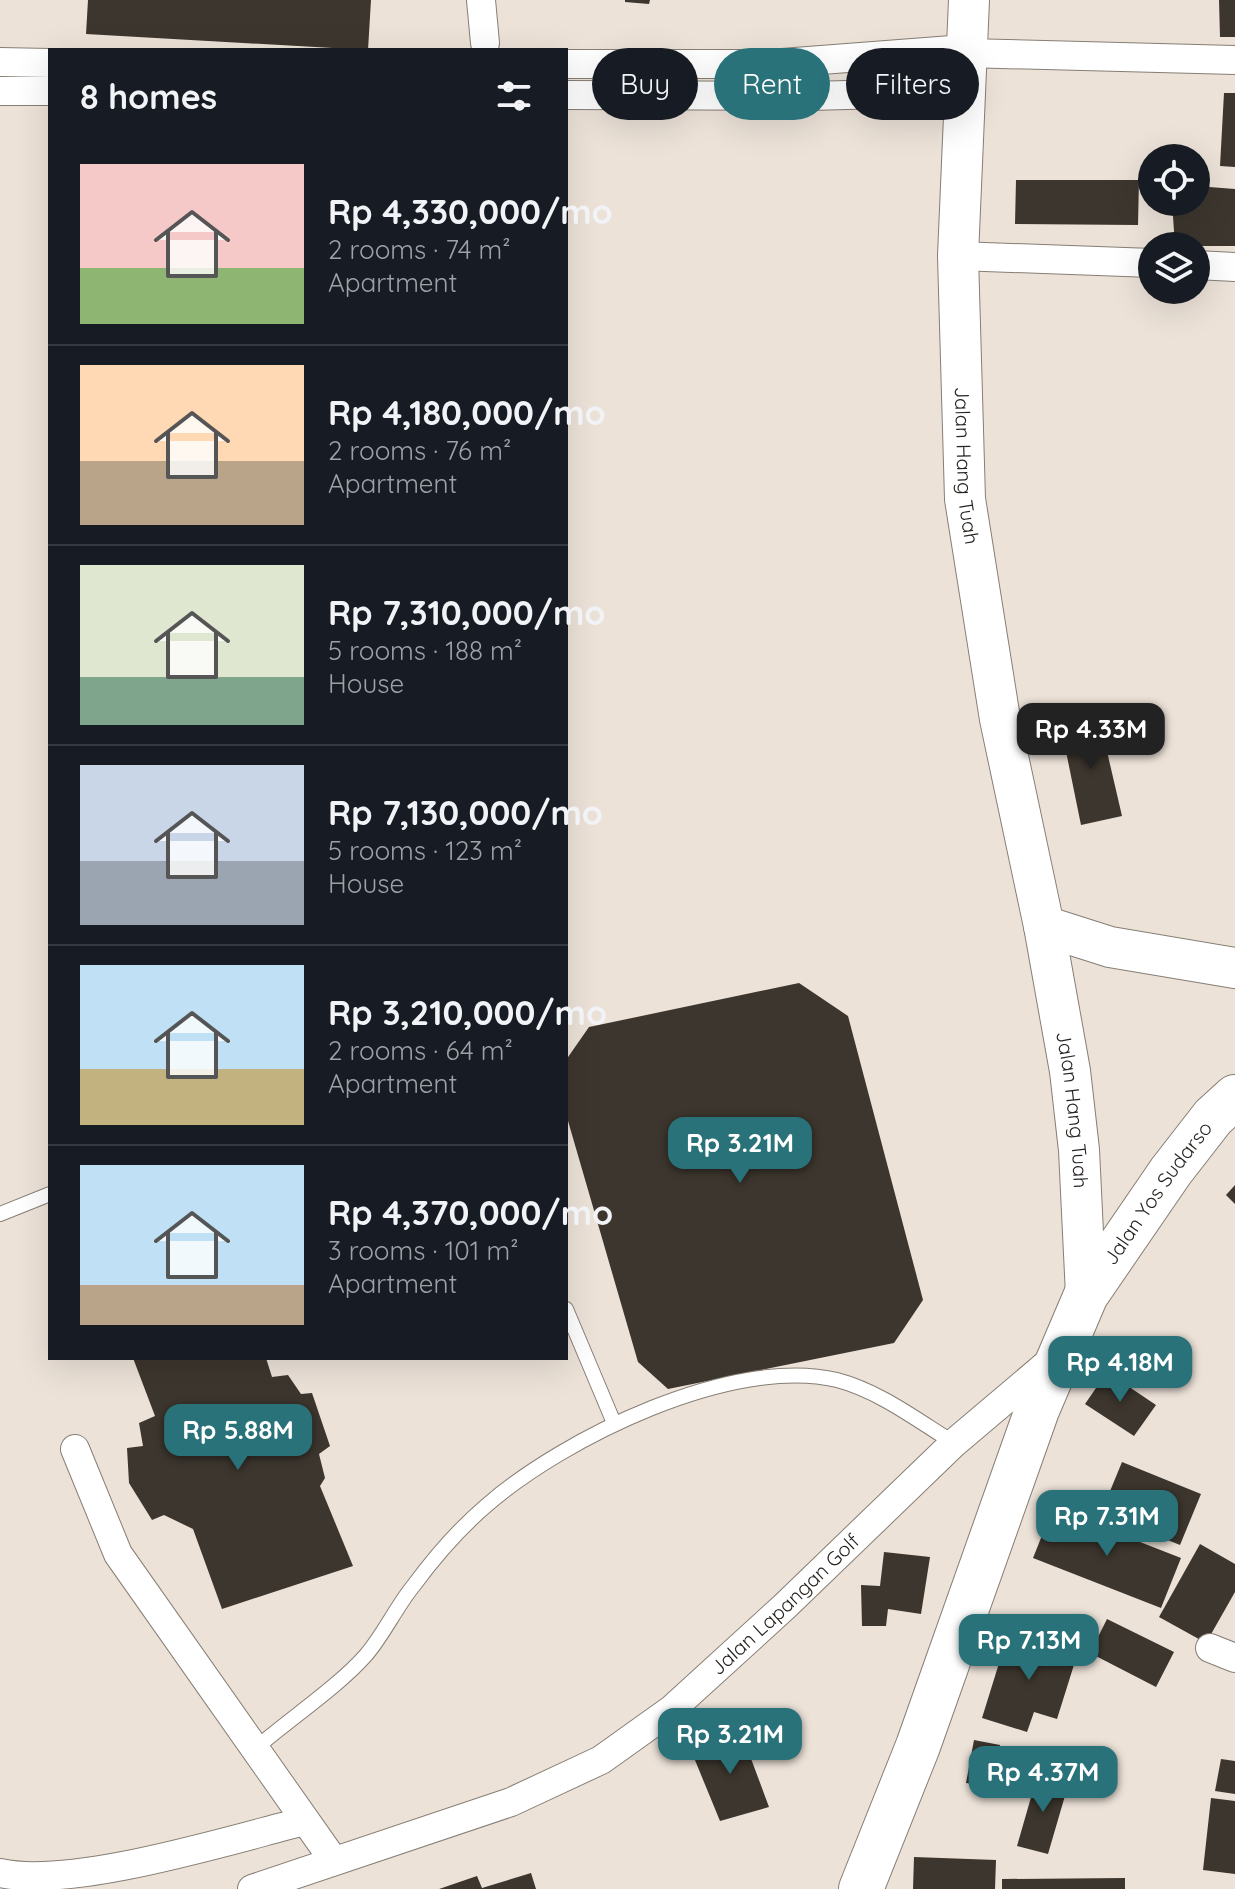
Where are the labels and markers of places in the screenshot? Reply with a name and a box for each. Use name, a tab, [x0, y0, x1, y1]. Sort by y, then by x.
pin: Rp 4.33M	[1008, 703, 1174, 771]
pin: Rp 3.21M	[657, 1117, 823, 1185]
pin: Rp 4.18M	[1037, 1336, 1203, 1404]
pin: Rp 5.88M	[155, 1404, 321, 1472]
pin: Rp 7.31M	[1024, 1490, 1190, 1558]
pin: Rp 7.13M	[946, 1614, 1112, 1682]
pin: Rp 3.21M	[647, 1708, 813, 1776]
pin: Rp 4.37M	[960, 1746, 1126, 1814]

